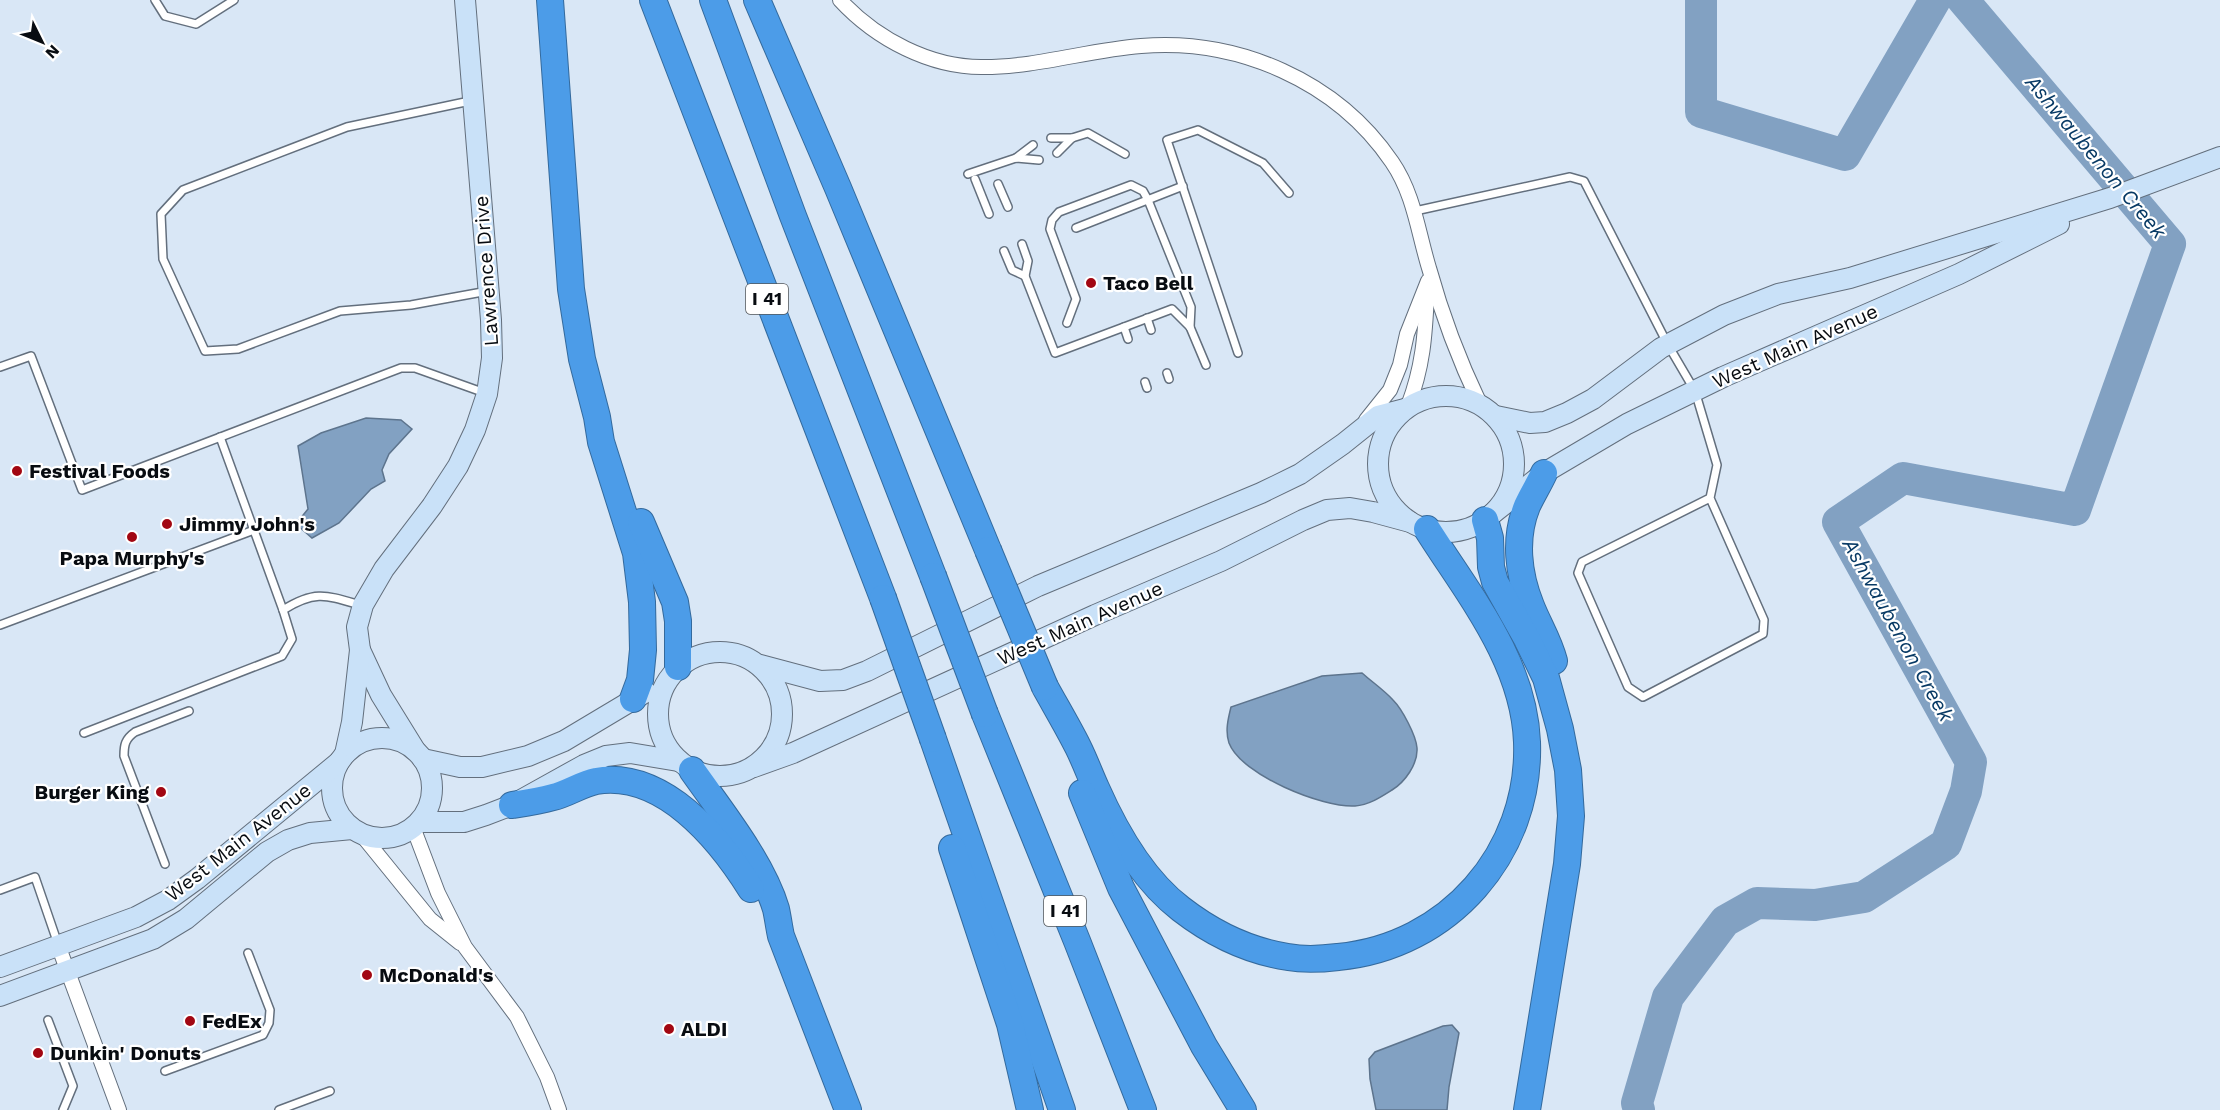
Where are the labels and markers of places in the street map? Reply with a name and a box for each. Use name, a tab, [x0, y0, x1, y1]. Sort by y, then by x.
place label: Taco Bell	[1103, 271, 1194, 295]
marker: Taco Bell	[1084, 276, 1098, 290]
place label: Festival Foods	[29, 459, 170, 483]
marker: Festival Foods	[10, 464, 24, 478]
place label: Jimmy John's	[179, 512, 315, 536]
marker: Jimmy John's	[160, 517, 174, 531]
marker: Papa Murphy's	[125, 530, 139, 544]
place label: Papa Murphy's	[60, 546, 205, 570]
place label: Burger King	[34, 780, 150, 804]
marker: Burger King	[154, 785, 168, 799]
place label: McDonald's	[379, 963, 494, 987]
marker: McDonald's	[360, 968, 374, 982]
place label: FedEx	[202, 1009, 262, 1033]
marker: FedEx	[183, 1014, 197, 1028]
place label: ALDI	[681, 1017, 727, 1041]
marker: ALDI	[662, 1022, 676, 1036]
place label: Dunkin' Donuts	[50, 1041, 201, 1065]
marker: Dunkin' Donuts	[31, 1046, 45, 1060]

